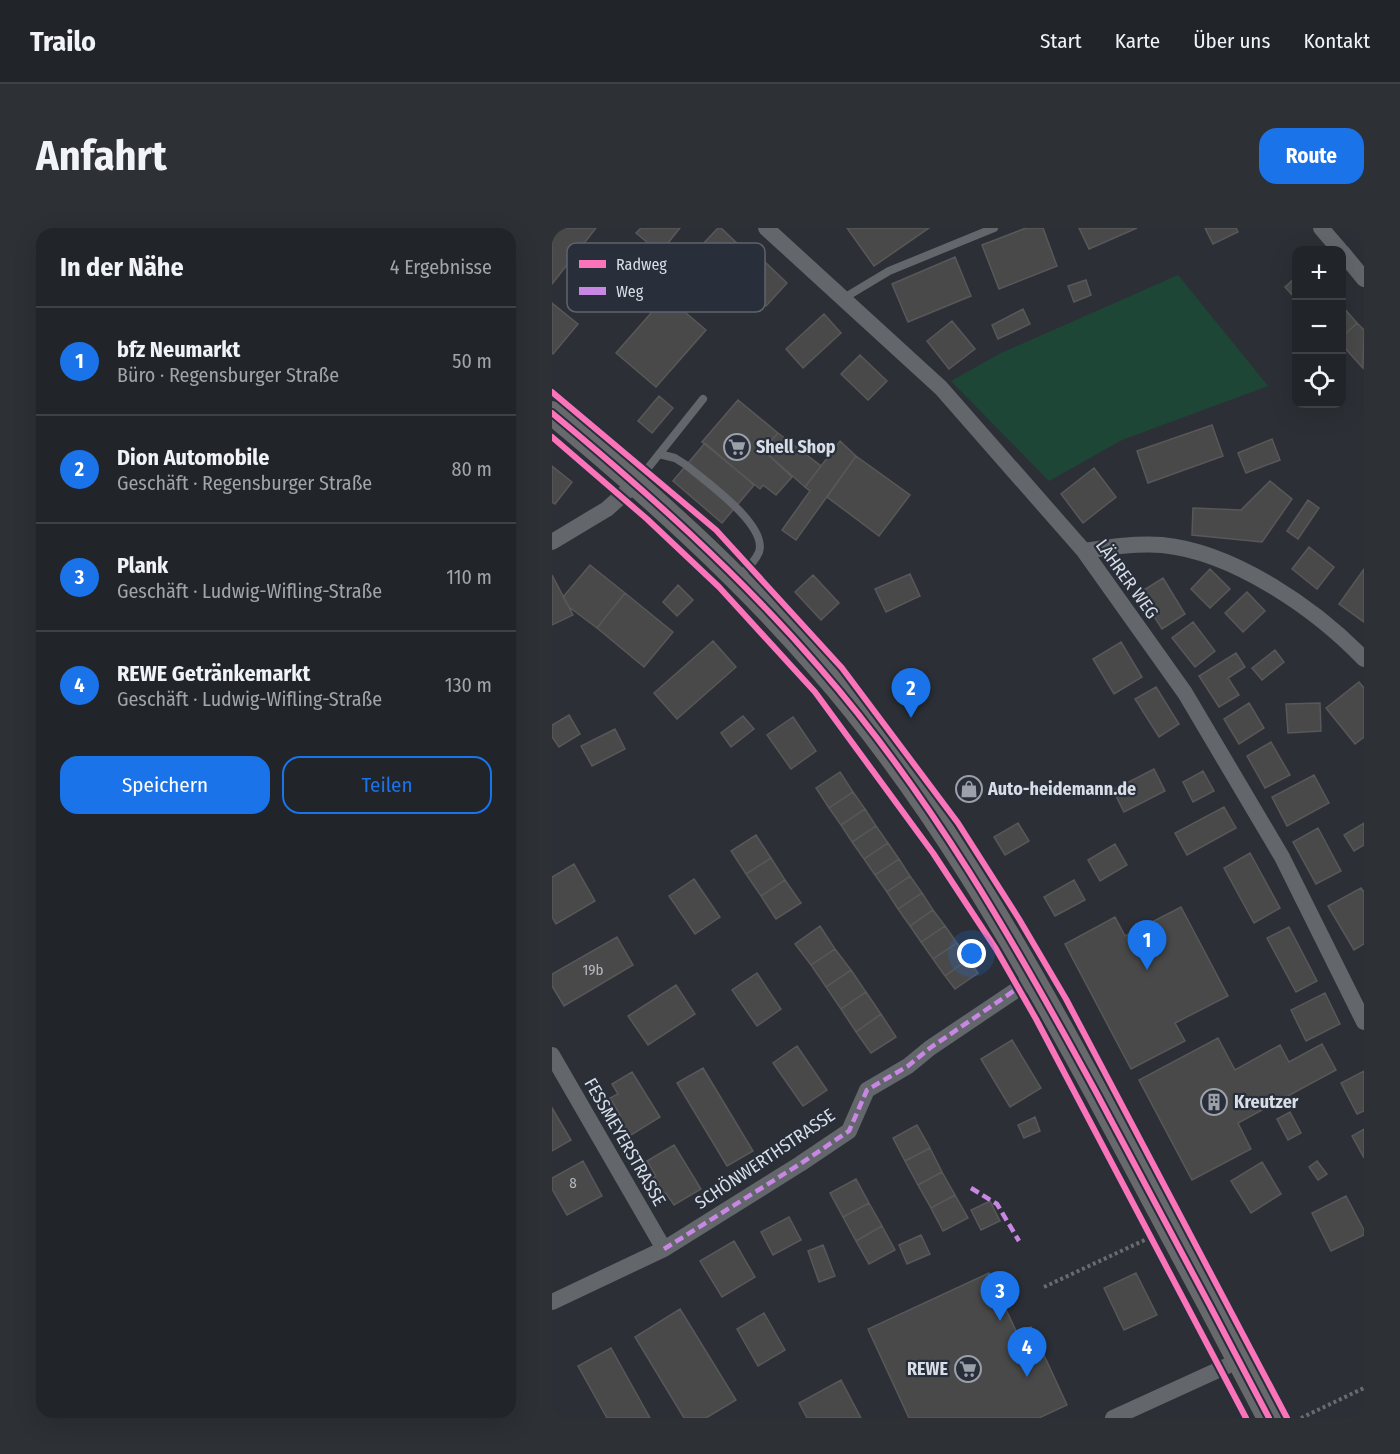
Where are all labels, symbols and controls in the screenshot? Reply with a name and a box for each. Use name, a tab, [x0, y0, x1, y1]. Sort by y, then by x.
text: Trailo	[30, 25, 96, 58]
text: Start	[1040, 28, 1082, 54]
text: Karte	[1115, 28, 1160, 54]
text: Über uns	[1193, 28, 1270, 54]
text: Kontakt	[1303, 28, 1370, 54]
button: Route	[1259, 128, 1364, 184]
text: Anfahrt	[36, 131, 167, 181]
legend	[567, 243, 765, 312]
map controls	[1292, 246, 1346, 408]
button: +	[1292, 246, 1346, 300]
text: In der Nähe	[60, 252, 184, 283]
text: 4 Ergebnisse	[390, 255, 492, 279]
text: Radweg	[616, 255, 667, 274]
text: Weg	[616, 282, 644, 301]
button: −	[1292, 300, 1346, 354]
text: bfz Neumarkt	[117, 336, 240, 363]
text: 1	[75, 349, 84, 373]
text: 50 m	[452, 349, 492, 373]
button: locate	[1292, 354, 1346, 408]
text: Büro · Regensburger Straße	[117, 363, 339, 387]
supermarket icon: Shell Shop	[722, 432, 752, 462]
place label: Shell Shop	[756, 436, 836, 458]
text: Dion Automobile	[117, 444, 269, 471]
text: 2	[75, 457, 84, 481]
text: 80 m	[452, 457, 492, 481]
text: Geschäft · Regensburger Straße	[117, 471, 372, 495]
street label: LÄHRER WEG	[1091, 535, 1163, 623]
text: Plank	[117, 552, 168, 579]
text: 3	[75, 565, 84, 589]
text: 110 m	[446, 565, 492, 589]
text: Geschäft · Ludwig-Wifling-Straße	[117, 579, 382, 603]
text: REWE Getränkemarkt	[117, 660, 310, 687]
pin: 2	[892, 668, 930, 718]
text: 4	[74, 673, 85, 697]
text: 130 m	[445, 673, 492, 697]
text: Geschäft · Ludwig-Wifling-Straße	[117, 687, 382, 711]
button: Speichern	[60, 756, 270, 814]
button: Teilen	[282, 756, 492, 814]
shop icon: Auto-heidemann.de	[954, 774, 984, 804]
place label: Auto-heidemann.de	[987, 778, 1136, 800]
pin: 1	[1128, 920, 1166, 970]
your location	[957, 939, 986, 968]
house number: 19b	[582, 961, 604, 979]
street label: FESSMEYERSTRASSE	[579, 1074, 671, 1210]
building icon: Kreutzer	[1199, 1087, 1229, 1117]
place label: Kreutzer	[1234, 1091, 1299, 1113]
street label: SCHÖNWERTHSTRASSE	[691, 1104, 839, 1214]
house number: 8	[569, 1174, 577, 1192]
pin: 3	[980, 1272, 1020, 1321]
pin: 4	[1008, 1328, 1046, 1377]
supermarket icon: REWE	[953, 1354, 983, 1384]
place label: REWE	[907, 1358, 948, 1380]

